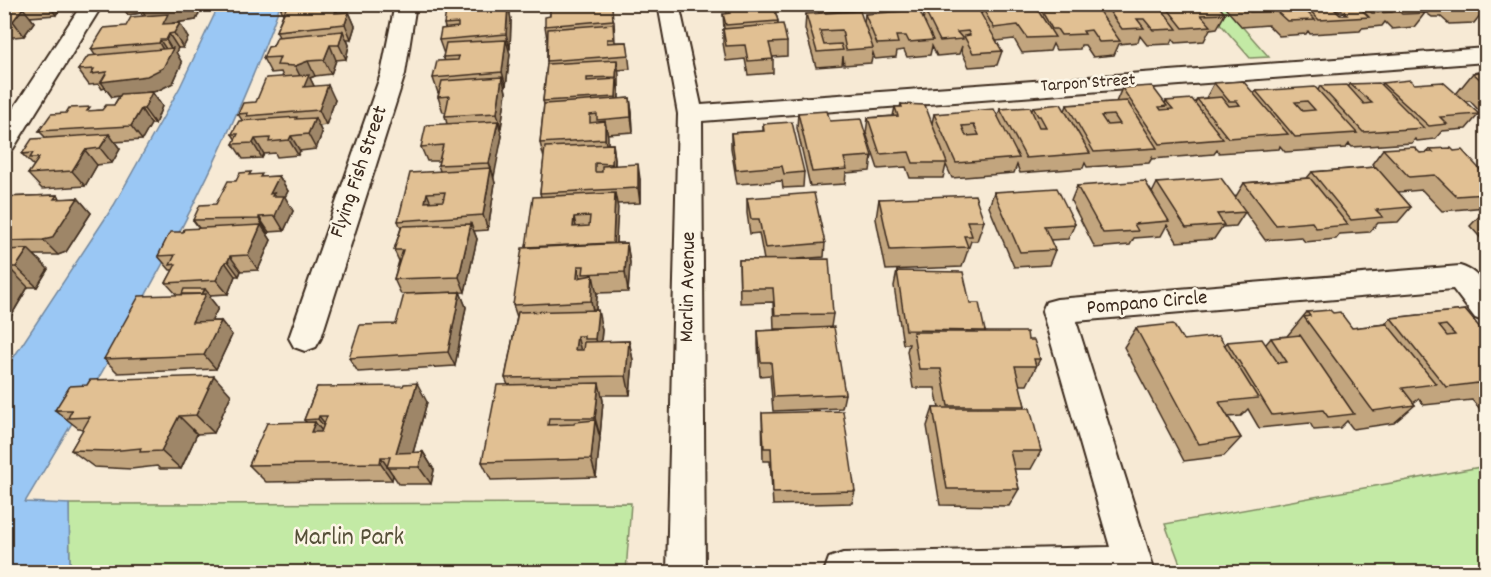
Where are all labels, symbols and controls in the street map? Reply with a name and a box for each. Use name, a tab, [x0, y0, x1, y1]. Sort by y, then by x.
street label: Tarpon Street	[1040, 68, 1137, 100]
street label: Flying Fish Street	[323, 102, 397, 242]
street label: Marlin Avenue	[673, 231, 705, 343]
street label: Pompano Circle	[1085, 284, 1209, 324]
park label: Marlin Park	[294, 520, 404, 557]

